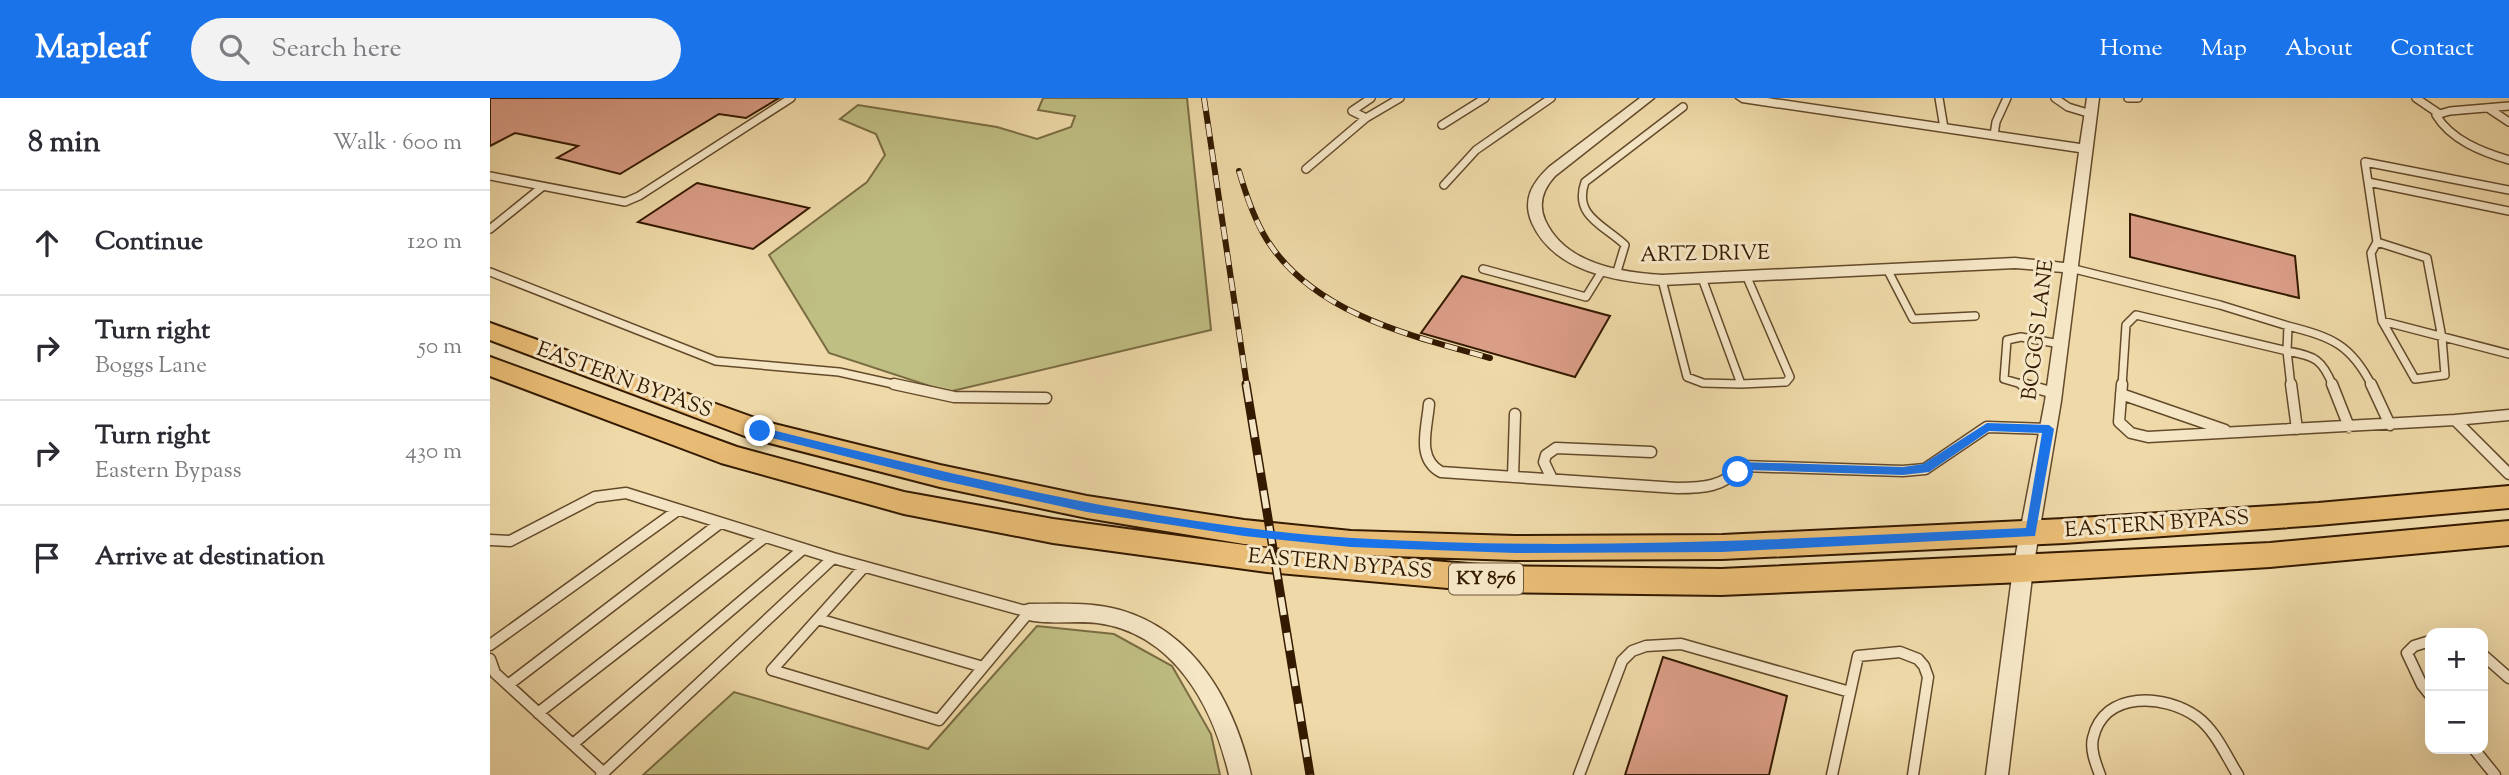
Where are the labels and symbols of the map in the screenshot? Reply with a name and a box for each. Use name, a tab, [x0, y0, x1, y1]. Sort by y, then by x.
street label: ARTZ DRIVE	[1640, 239, 1770, 271]
street label: BOGGS LANE	[2015, 258, 2063, 402]
street label: EASTERN BYPASS	[532, 335, 716, 427]
route end	[744, 415, 775, 446]
route start	[1722, 456, 1753, 487]
street label: EASTERN BYPASS	[2064, 504, 2250, 546]
street label: EASTERN BYPASS	[1247, 542, 1433, 588]
road number: KY 876	[1449, 564, 1523, 594]

